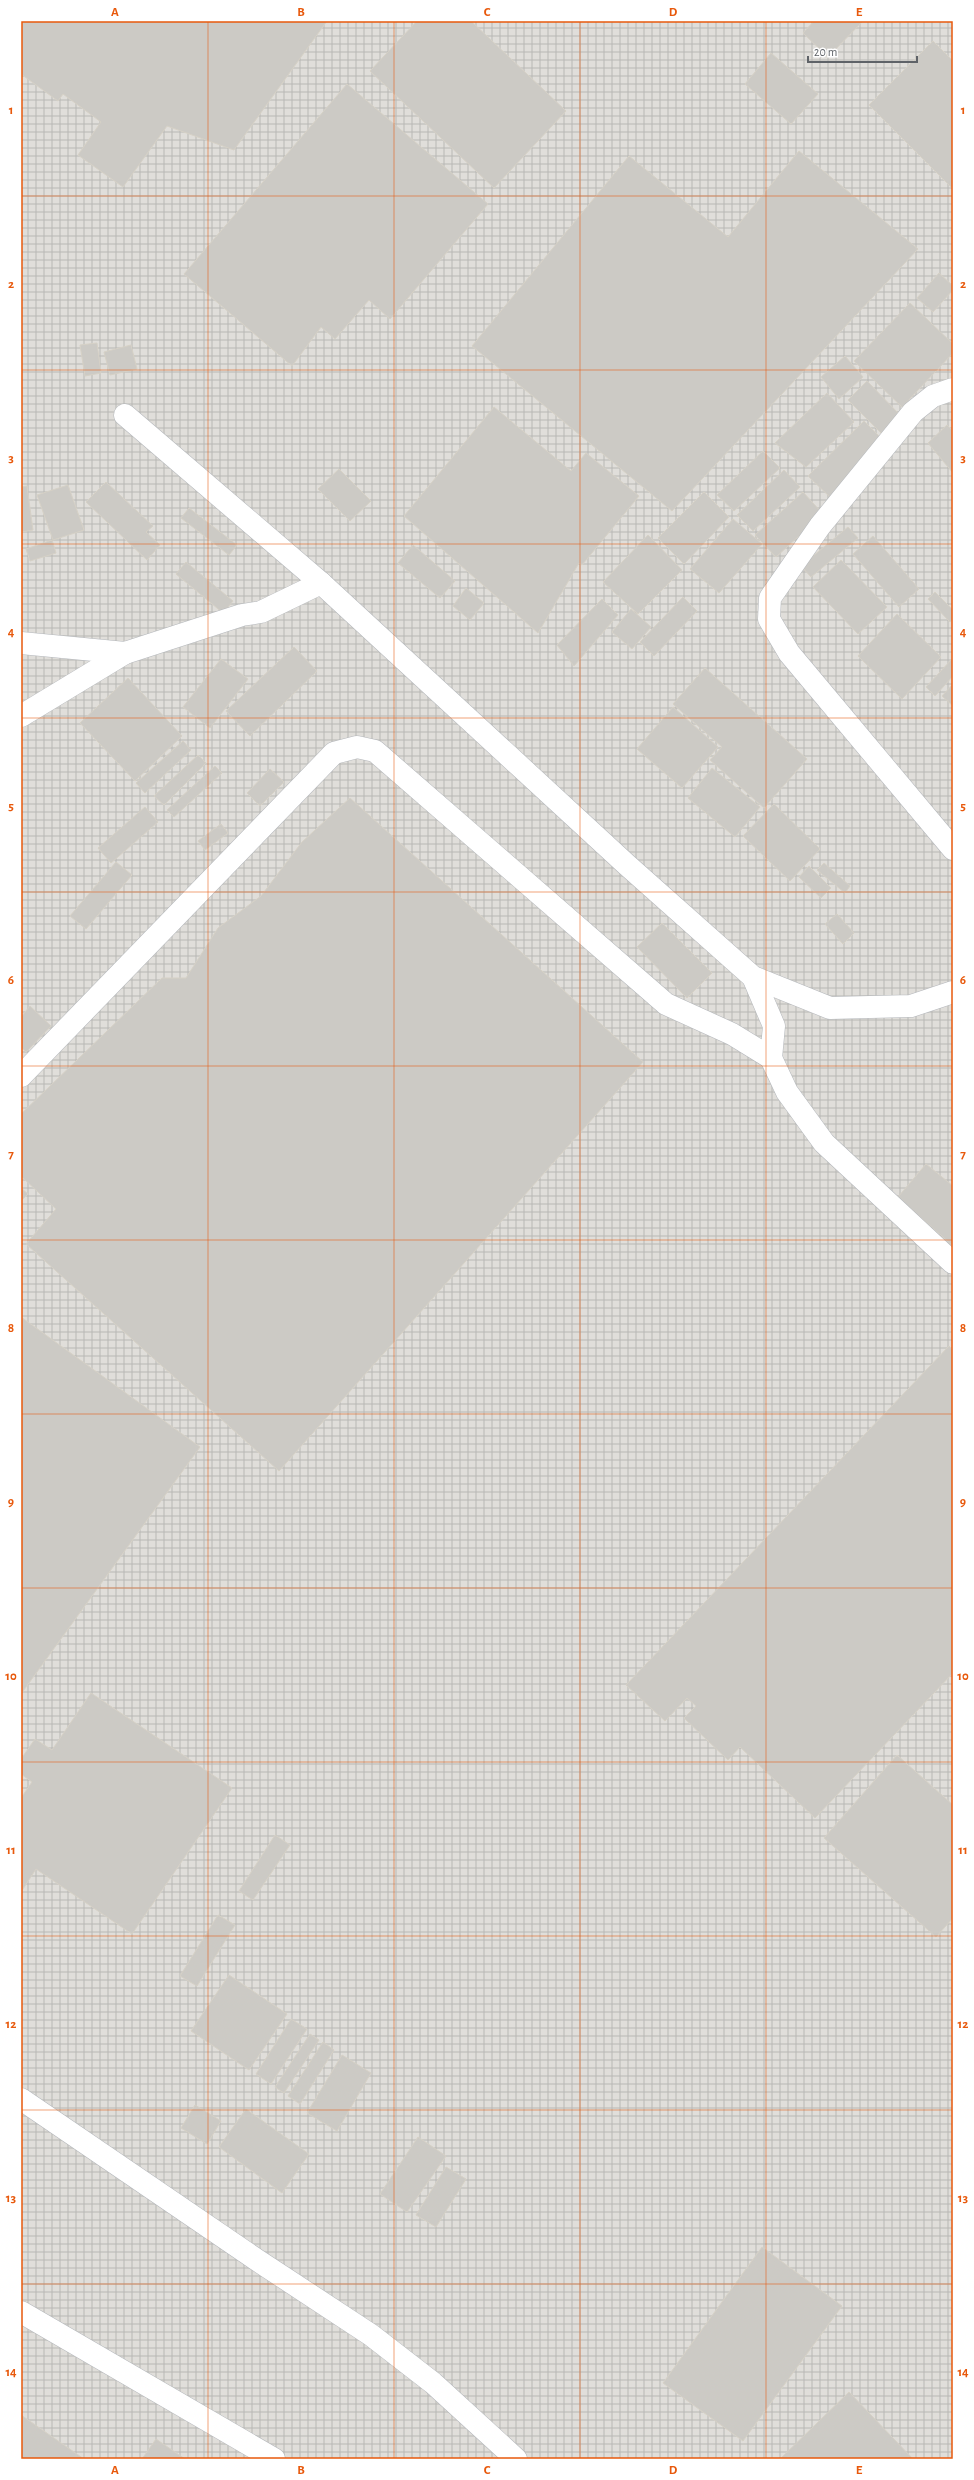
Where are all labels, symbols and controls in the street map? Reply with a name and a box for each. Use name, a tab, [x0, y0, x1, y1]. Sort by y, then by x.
text: A	[111, 6, 119, 19]
text: B	[297, 6, 305, 19]
text: C	[484, 6, 491, 19]
text: D	[669, 6, 678, 19]
text: E	[856, 6, 863, 19]
scale bar	[808, 38, 917, 64]
text: 20 m	[814, 46, 837, 58]
text: 1	[9, 104, 13, 117]
text: 1	[961, 104, 965, 117]
text: 2	[8, 278, 14, 291]
text: 2	[960, 278, 966, 291]
text: 3	[8, 452, 14, 465]
text: 3	[960, 452, 966, 465]
text: 4	[8, 626, 15, 639]
text: 4	[960, 626, 967, 639]
text: 5	[8, 800, 14, 813]
text: 5	[960, 800, 966, 813]
text: 6	[8, 974, 14, 987]
text: 6	[960, 974, 966, 987]
text: 7	[8, 1148, 14, 1161]
text: 7	[960, 1148, 966, 1161]
text: 8	[8, 1322, 14, 1335]
text: 8	[960, 1322, 966, 1335]
text: 9	[8, 1496, 14, 1509]
text: 9	[960, 1496, 966, 1509]
text: 10	[5, 1670, 17, 1683]
text: 10	[957, 1670, 969, 1683]
text: 11	[6, 1844, 16, 1857]
text: 11	[958, 1844, 968, 1857]
text: 12	[6, 2018, 16, 2031]
text: 12	[958, 2018, 968, 2031]
text: 13	[6, 2192, 17, 2205]
text: 13	[958, 2192, 969, 2205]
text: 14	[5, 2366, 17, 2379]
text: 14	[957, 2366, 969, 2379]
text: A	[111, 2464, 119, 2477]
text: B	[297, 2464, 305, 2477]
text: C	[484, 2464, 491, 2477]
text: D	[669, 2464, 678, 2477]
text: E	[856, 2464, 863, 2477]

